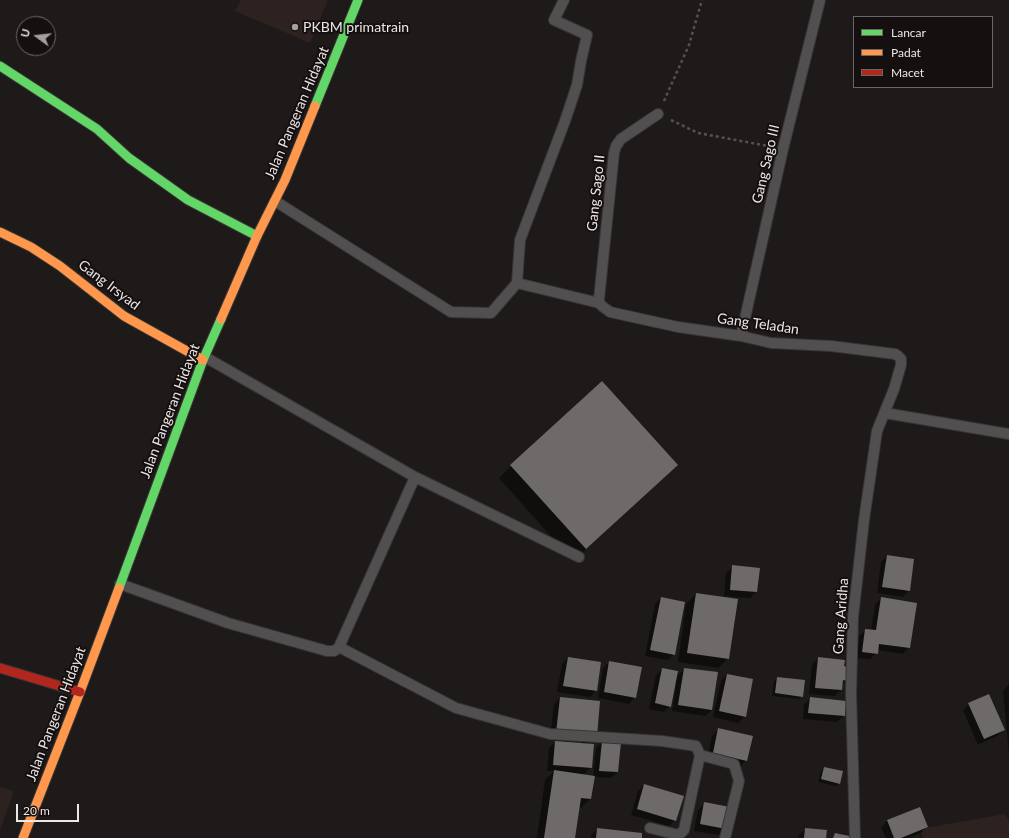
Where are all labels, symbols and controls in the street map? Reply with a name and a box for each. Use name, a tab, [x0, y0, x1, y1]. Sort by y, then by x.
north arrow	[16, 16, 56, 56]
legend	[853, 16, 993, 88]
place label: PKBM primatrain	[303, 19, 409, 35]
marker: PKBM primatrain	[290, 22, 300, 32]
text: Lancar	[891, 25, 926, 40]
text: U	[18, 27, 32, 39]
street label: Jalan Pangeran Hidayat	[261, 44, 333, 182]
text: Padat	[891, 45, 921, 60]
text: Macet	[891, 65, 924, 80]
street label: Gang Sago III	[749, 123, 783, 205]
street label: Gang Sago II	[584, 154, 608, 232]
street label: Gang Irsyad	[75, 256, 143, 314]
street label: Gang Teladan	[716, 310, 800, 338]
street label: Jalan Pangeran Hidayat	[137, 341, 203, 481]
street label: Gang Aridha	[830, 577, 852, 655]
street label: Jalan Pangeran Hidayat	[23, 644, 89, 784]
scale bar	[18, 796, 81, 822]
text: 20 m	[23, 803, 50, 818]

